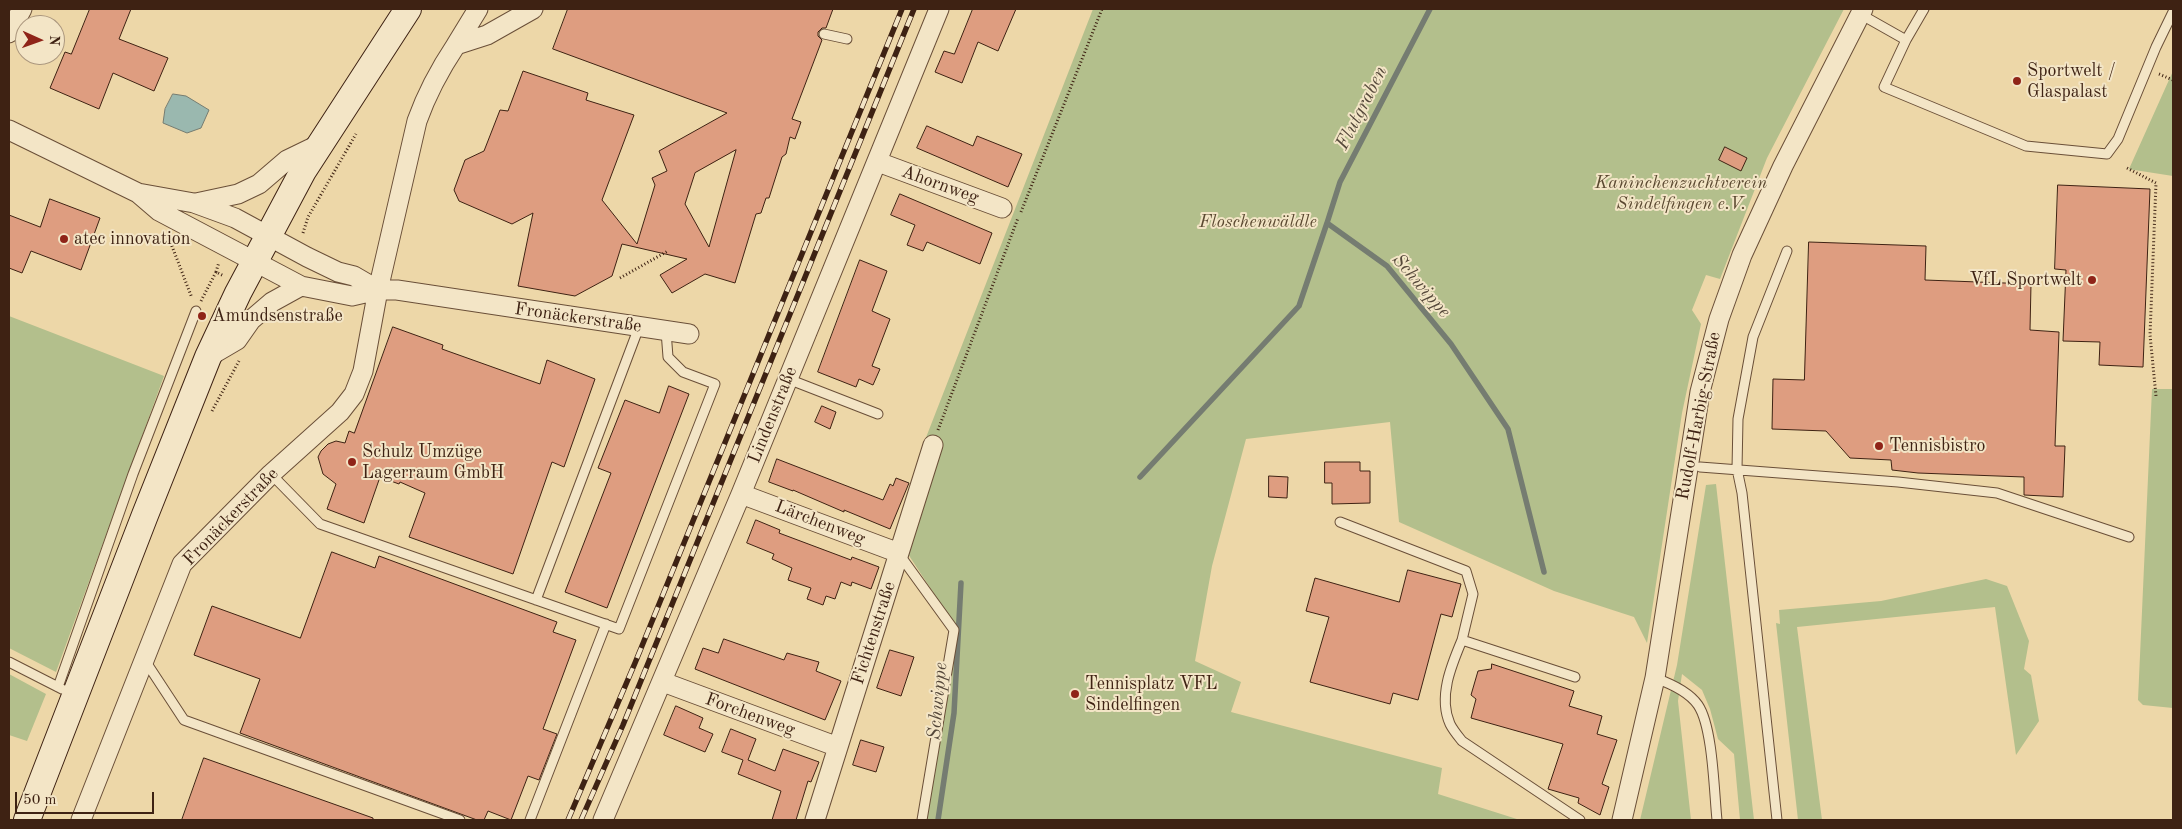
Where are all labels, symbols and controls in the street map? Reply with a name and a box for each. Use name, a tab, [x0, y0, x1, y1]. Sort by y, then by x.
north arrow	[15, 15, 65, 65]
text: N	[47, 35, 61, 46]
place label: Sportwelt / Glaspalast	[2027, 60, 2116, 102]
water label: Flutgraben	[1331, 62, 1393, 154]
marker: Sportwelt / Glaspalast	[2011, 75, 2023, 87]
street label: Ahornweg	[898, 161, 982, 209]
park label: Kaninchenzuchtverein Sindelfingen e.V.	[1595, 172, 1767, 214]
park label: Floschenwäldle	[1199, 211, 1317, 233]
place label: atec innovation	[74, 228, 190, 250]
marker: atec innovation	[58, 233, 70, 245]
water label: Schwippe	[1387, 249, 1455, 323]
place label: VfL Sportwelt	[1969, 269, 2082, 291]
marker: VfL Sportwelt	[2086, 274, 2098, 286]
street label: Fronäckerstraße	[513, 298, 643, 338]
place label: Amundsenstraße	[212, 305, 343, 327]
marker: Amundsenstraße	[196, 310, 208, 322]
street label: Rudolf-Harbig-Straße	[1672, 330, 1726, 502]
street label: Lindenstraße	[744, 364, 802, 466]
place label: Tennisbistro	[1889, 435, 1986, 457]
marker: Tennisbistro	[1873, 440, 1885, 452]
place label: Schulz Umzüge Lagerraum GmbH	[362, 441, 504, 484]
marker: Schulz Umzüge Lagerraum GmbH	[346, 456, 358, 468]
street label: Fronäckerstraße	[179, 463, 283, 571]
street label: Lärchenweg	[772, 496, 868, 550]
street label: Fichtenstraße	[847, 579, 901, 687]
water label: Schwippe	[923, 661, 953, 741]
place label: Tennisplatz VFL Sindelfingen	[1085, 673, 1217, 716]
marker: Tennisplatz VFL Sindelfingen	[1069, 688, 1081, 700]
street label: Forchenweg	[702, 689, 798, 741]
scale bar	[18, 782, 156, 814]
text: 50 m	[23, 793, 57, 808]

